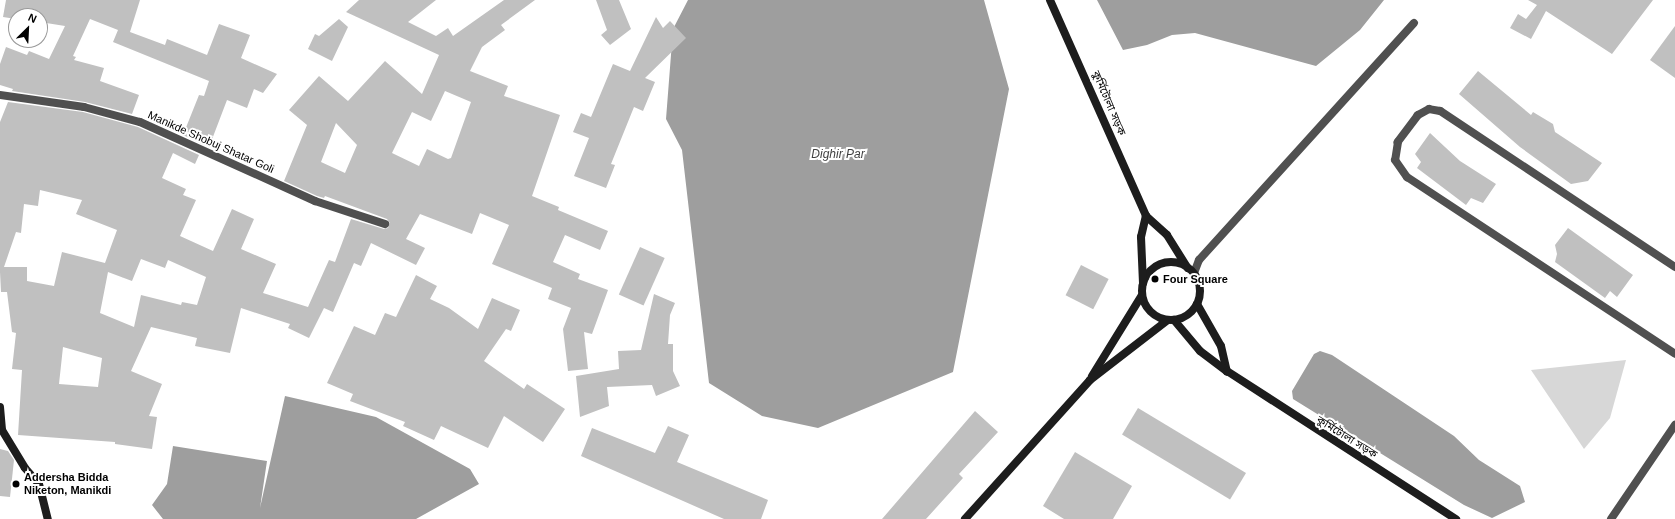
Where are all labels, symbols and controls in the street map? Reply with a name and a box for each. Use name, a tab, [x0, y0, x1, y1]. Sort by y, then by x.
north arrow	[8, 8, 48, 48]
text: N	[26, 11, 39, 25]
street label: কুর্মিটোলা সড়ক	[1089, 69, 1129, 137]
street label: Manikde Shobuj Shatar Goli	[146, 108, 276, 176]
water label: Dighir Par	[811, 148, 865, 162]
place label: Four Square	[1163, 272, 1228, 286]
marker: Four Square	[1150, 274, 1160, 284]
street label: কুর্মিটোলা সড়ক	[1314, 413, 1380, 461]
place label: Addersha Bidda Niketon, Manikdi	[24, 471, 111, 497]
marker: Addersha Bidda Niketon, Manikdi	[11, 479, 21, 489]

